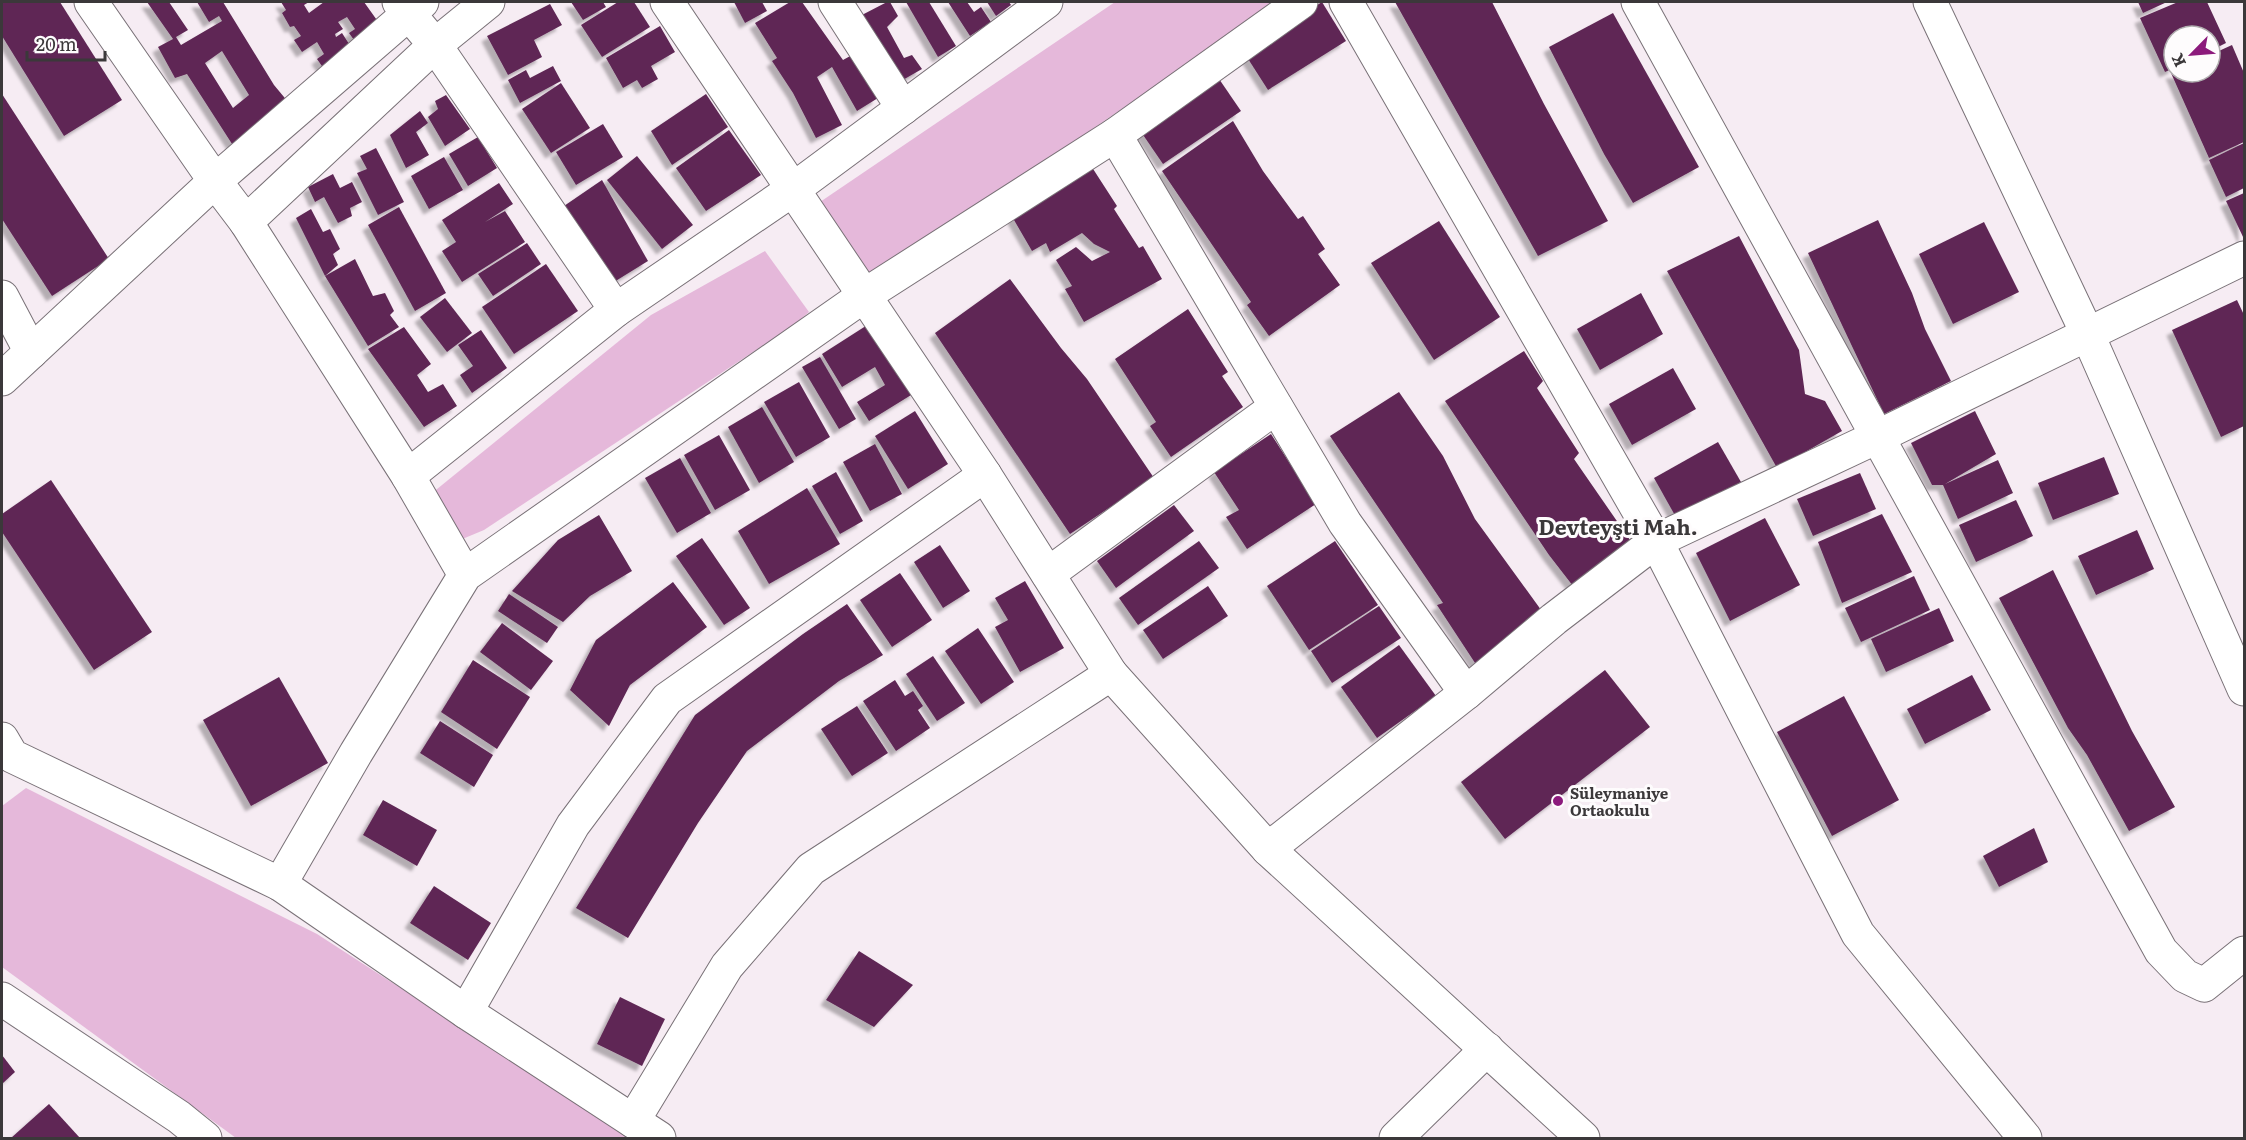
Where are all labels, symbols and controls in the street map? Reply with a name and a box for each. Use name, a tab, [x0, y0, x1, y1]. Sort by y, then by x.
scale bar	[27, 24, 105, 62]
north arrow	[2162, 24, 2222, 84]
text: 20 m	[36, 30, 77, 57]
text: K	[2164, 50, 2191, 72]
district label: Devteyşti Mah.	[1538, 510, 1698, 541]
place label: Süleymaniye Ortaokulu	[1570, 781, 1669, 821]
marker: Süleymaniye Ortaokulu	[1551, 794, 1565, 808]

